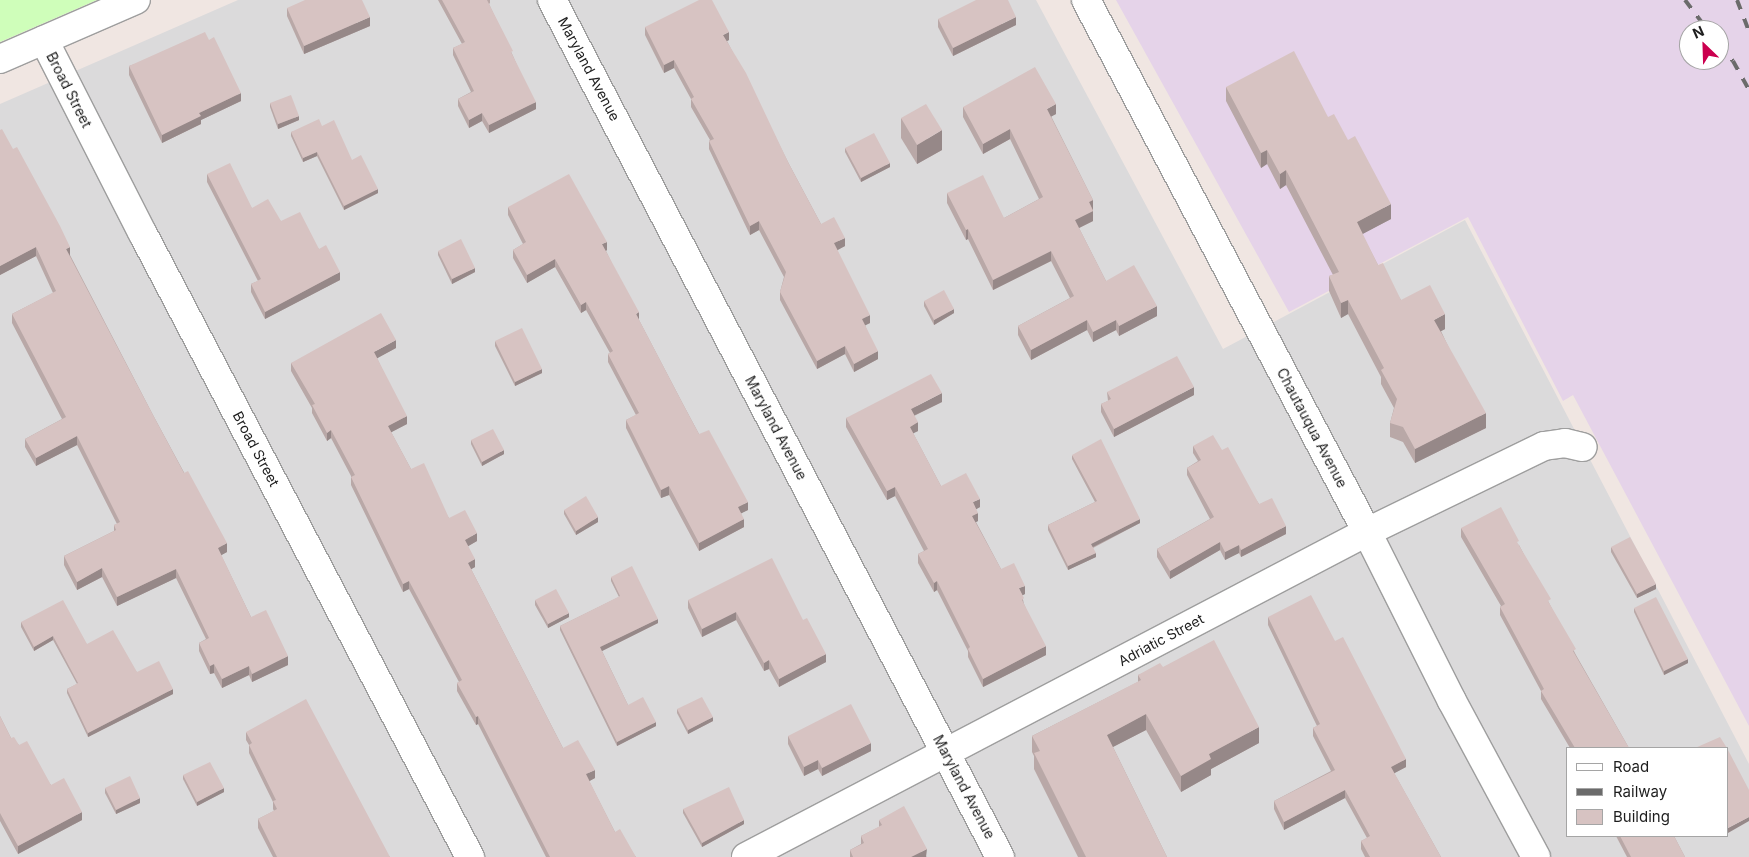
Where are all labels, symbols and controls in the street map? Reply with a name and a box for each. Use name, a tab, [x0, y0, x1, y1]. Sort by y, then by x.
street label: Maryland Avenue	[555, 14, 623, 124]
north arrow	[1679, 20, 1729, 70]
text: N	[1690, 22, 1706, 42]
street label: Broad Street	[43, 49, 95, 131]
street label: Chautauqua Avenue	[1273, 365, 1351, 491]
street label: Maryland Avenue	[742, 373, 810, 483]
street label: Broad Street	[229, 409, 283, 489]
street label: Adriatic Street	[1115, 610, 1207, 670]
street label: Maryland Avenue	[930, 732, 998, 842]
legend	[1566, 747, 1729, 837]
text: Road	[1613, 757, 1649, 776]
text: Railway	[1613, 782, 1667, 801]
text: Building	[1613, 807, 1670, 826]

